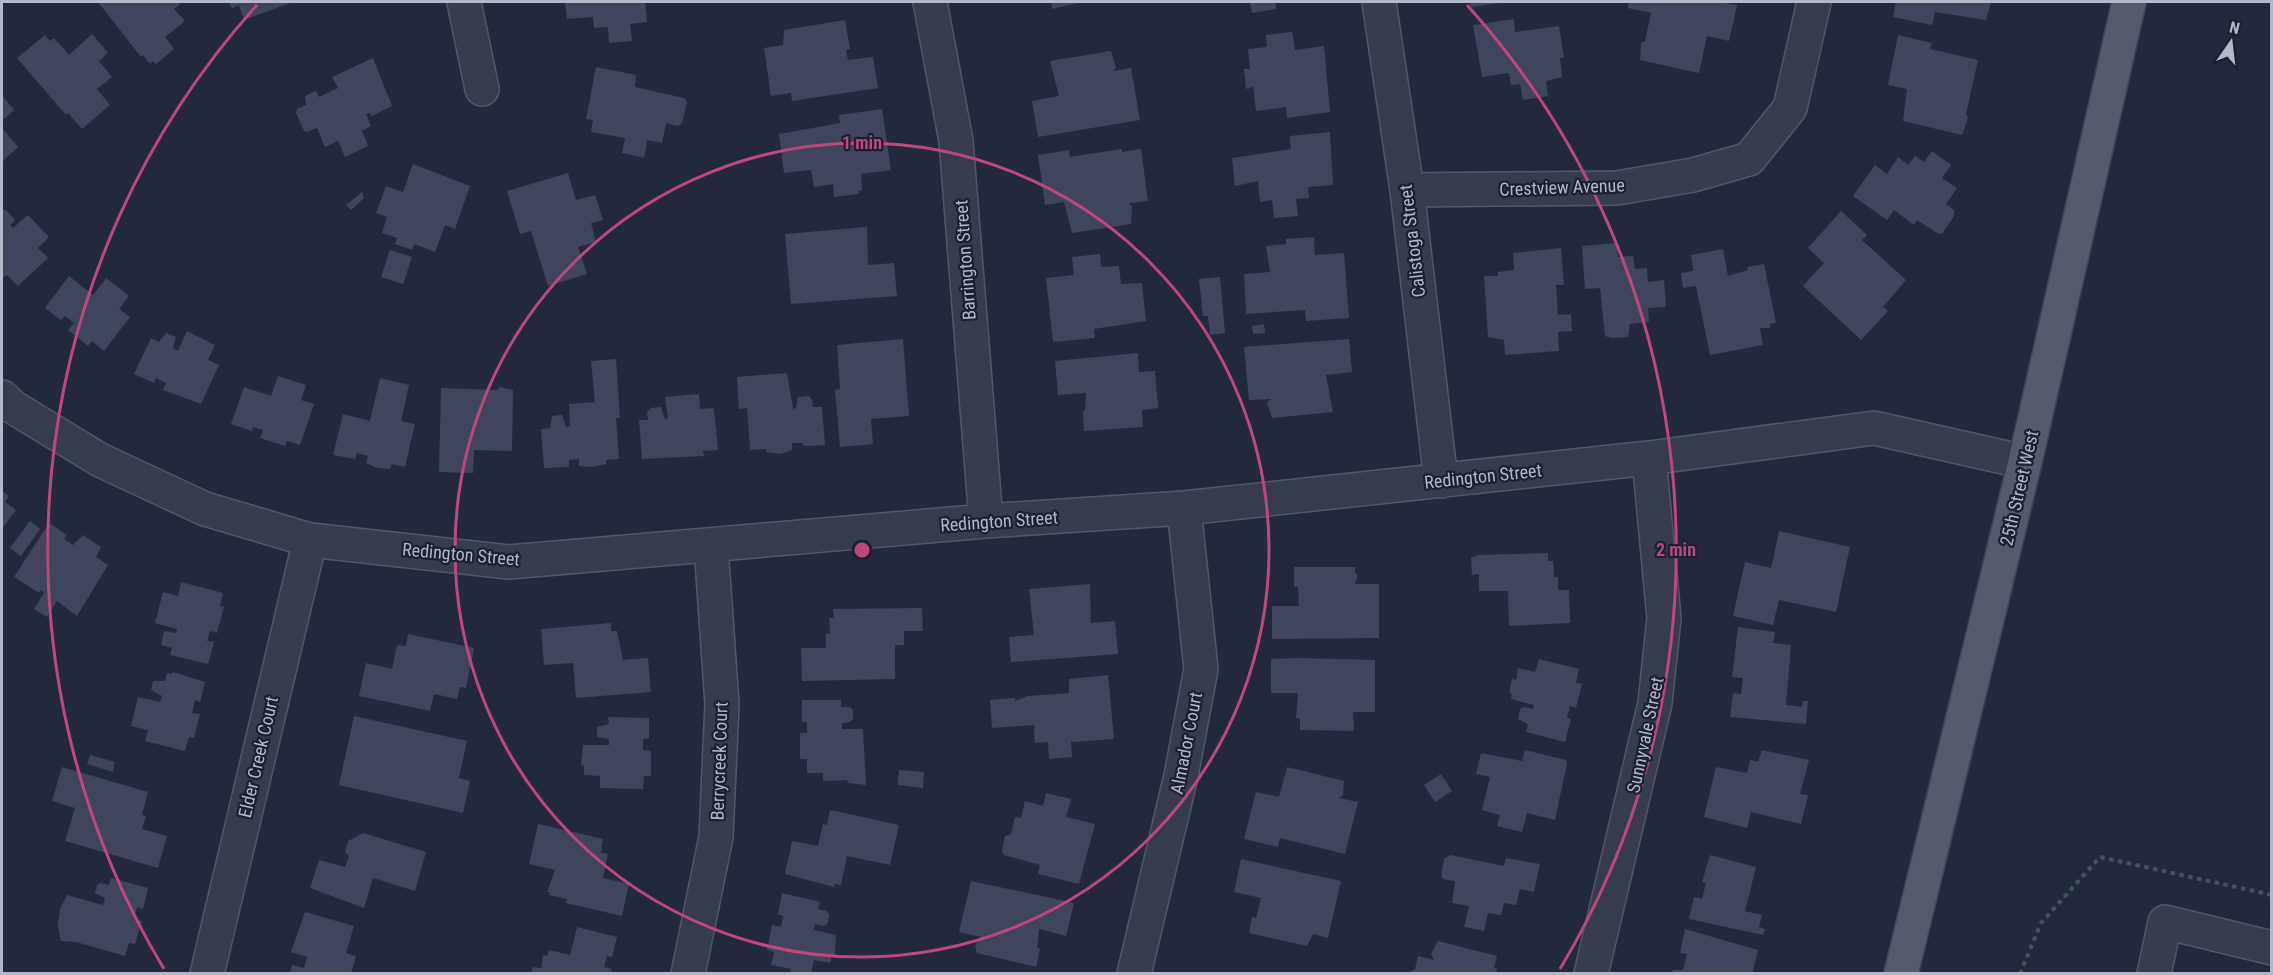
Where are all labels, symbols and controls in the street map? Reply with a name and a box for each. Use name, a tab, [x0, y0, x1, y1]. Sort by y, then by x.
north arrow	[2201, 12, 2261, 72]
text: N	[2227, 18, 2242, 38]
text: 1 min	[842, 132, 882, 153]
street label: Crestview Avenue	[1499, 174, 1625, 200]
street label: Calistoga Street	[1395, 183, 1429, 299]
street label: Barrington Street	[950, 199, 980, 321]
street label: 25th Street West	[1996, 428, 2042, 548]
street label: Redington Street	[1423, 459, 1543, 493]
street label: Redington Street	[939, 506, 1059, 536]
street label: Redington Street	[401, 538, 521, 570]
text: 2 min	[1656, 539, 1696, 560]
centre of rings	[852, 540, 872, 560]
street label: Sunnyvale Street	[1622, 675, 1668, 795]
street label: Almador Court	[1166, 690, 1206, 796]
street label: Elder Creek Court	[234, 694, 282, 820]
street label: Berrycreek Court	[706, 701, 732, 821]

